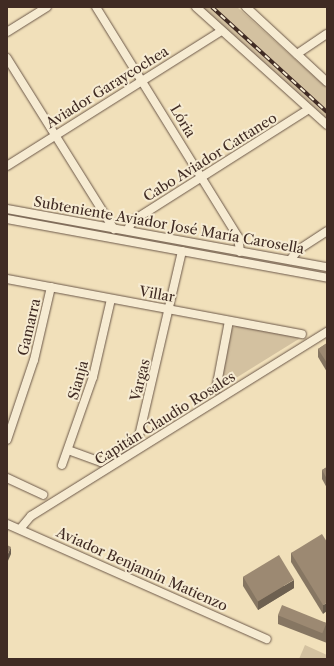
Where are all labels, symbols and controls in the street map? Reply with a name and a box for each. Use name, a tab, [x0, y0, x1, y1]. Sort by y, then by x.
street label: Aviador Garaycochea	[42, 42, 172, 132]
street label: Lória	[167, 102, 199, 140]
street label: Cabo Aviador Cattaneo	[140, 109, 280, 205]
street label: Subteniente Aviador José María Carosella	[32, 193, 306, 257]
street label: Villar	[138, 283, 176, 305]
street label: Gamarra	[14, 297, 44, 357]
street label: Vargas	[127, 357, 153, 403]
street label: Sianja	[64, 358, 92, 402]
street label: Capitán Claudio Rosales	[92, 368, 238, 468]
street label: Aviador Benjamín Matienzo	[54, 523, 230, 615]

